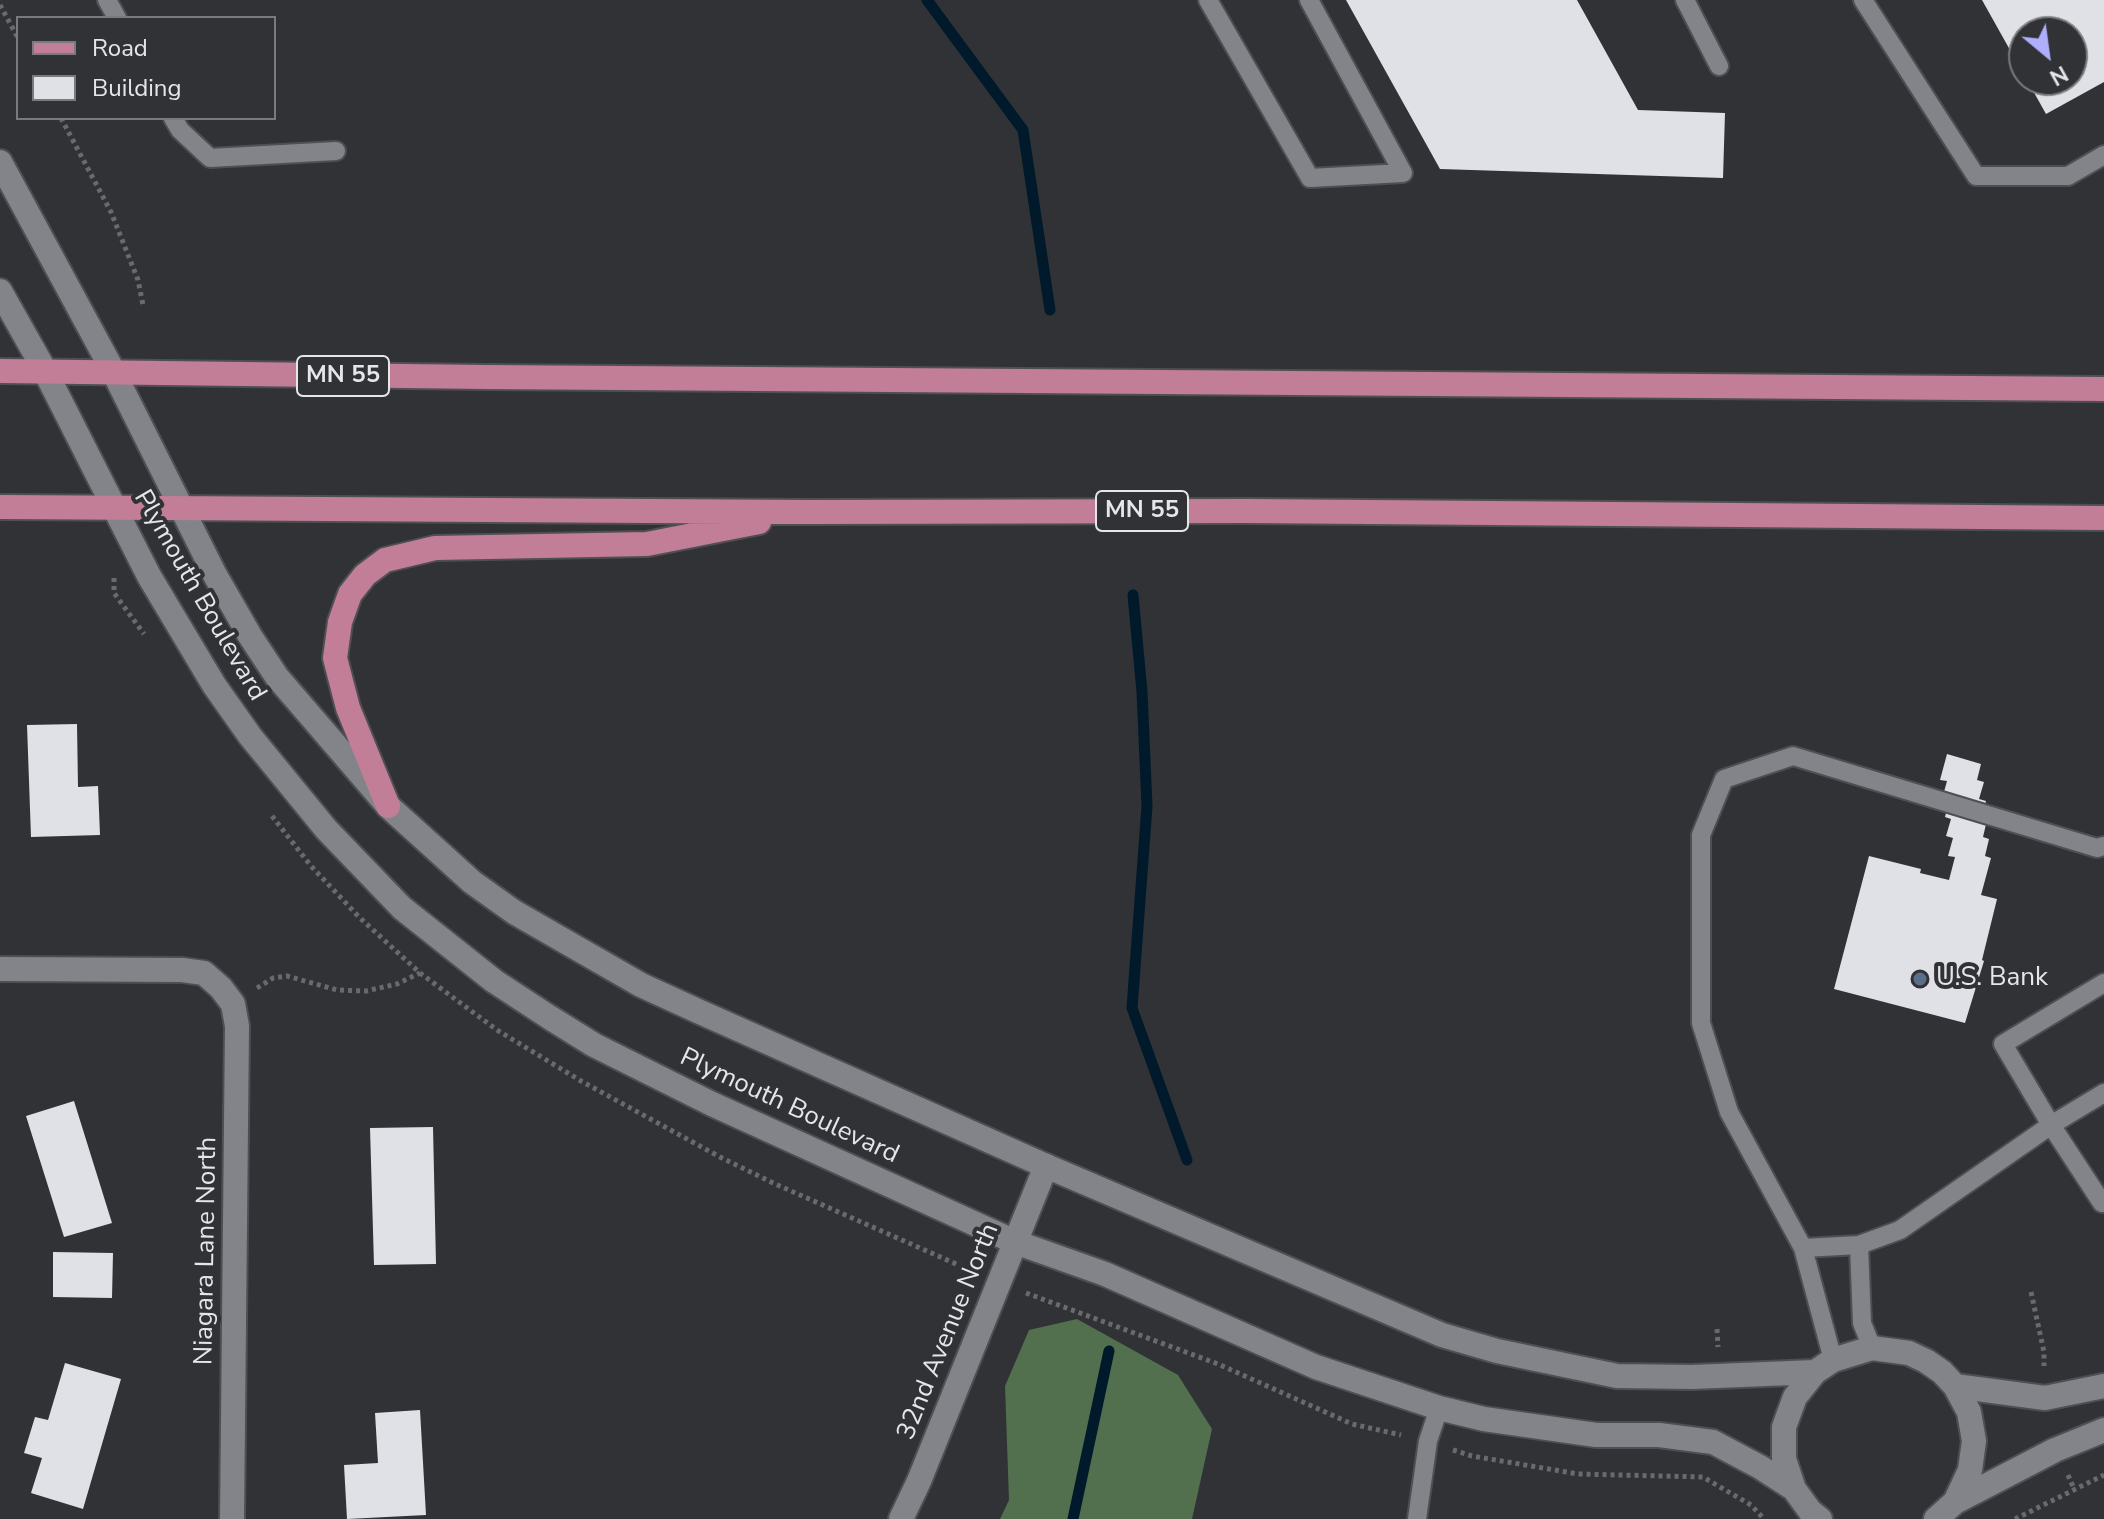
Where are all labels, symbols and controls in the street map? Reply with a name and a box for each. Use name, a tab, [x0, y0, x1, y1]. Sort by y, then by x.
legend	[16, 16, 276, 120]
north arrow	[2008, 16, 2088, 96]
text: Road	[92, 32, 148, 64]
text: N	[2044, 58, 2073, 92]
text: Building	[92, 72, 182, 104]
road number: MN 55	[297, 356, 389, 396]
street label: Plymouth Boulevard	[126, 485, 272, 707]
road number: MN 55	[1096, 491, 1188, 531]
place label: U.S. Bank	[1936, 963, 2048, 995]
marker: U.S. Bank	[1911, 970, 1929, 988]
street label: Plymouth Boulevard	[674, 1043, 904, 1171]
street label: Niagara Lane North	[189, 1137, 225, 1365]
street label: 32nd Avenue North	[891, 1219, 1007, 1445]

